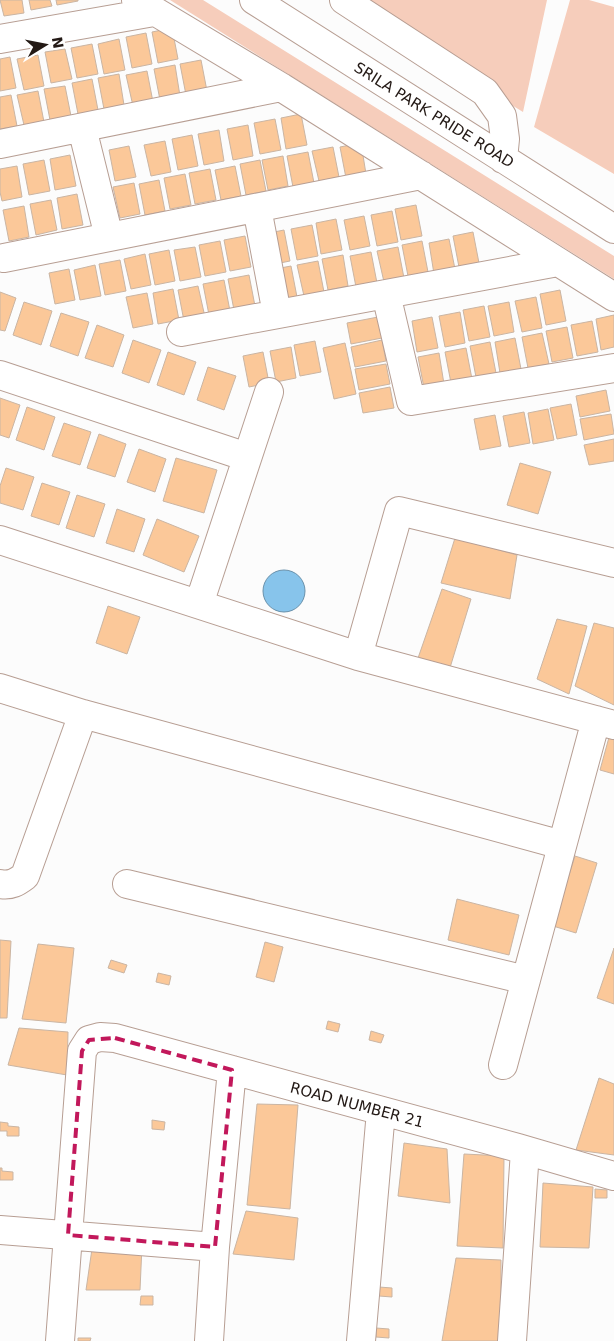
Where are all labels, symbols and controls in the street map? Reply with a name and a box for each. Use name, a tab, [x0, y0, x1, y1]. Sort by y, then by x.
north arrow	[20, 20, 70, 70]
text: N	[49, 36, 67, 50]
street label: SRILA PARK PRIDE ROAD	[351, 58, 517, 172]
street label: ROAD NUMBER 21	[288, 1078, 426, 1132]

